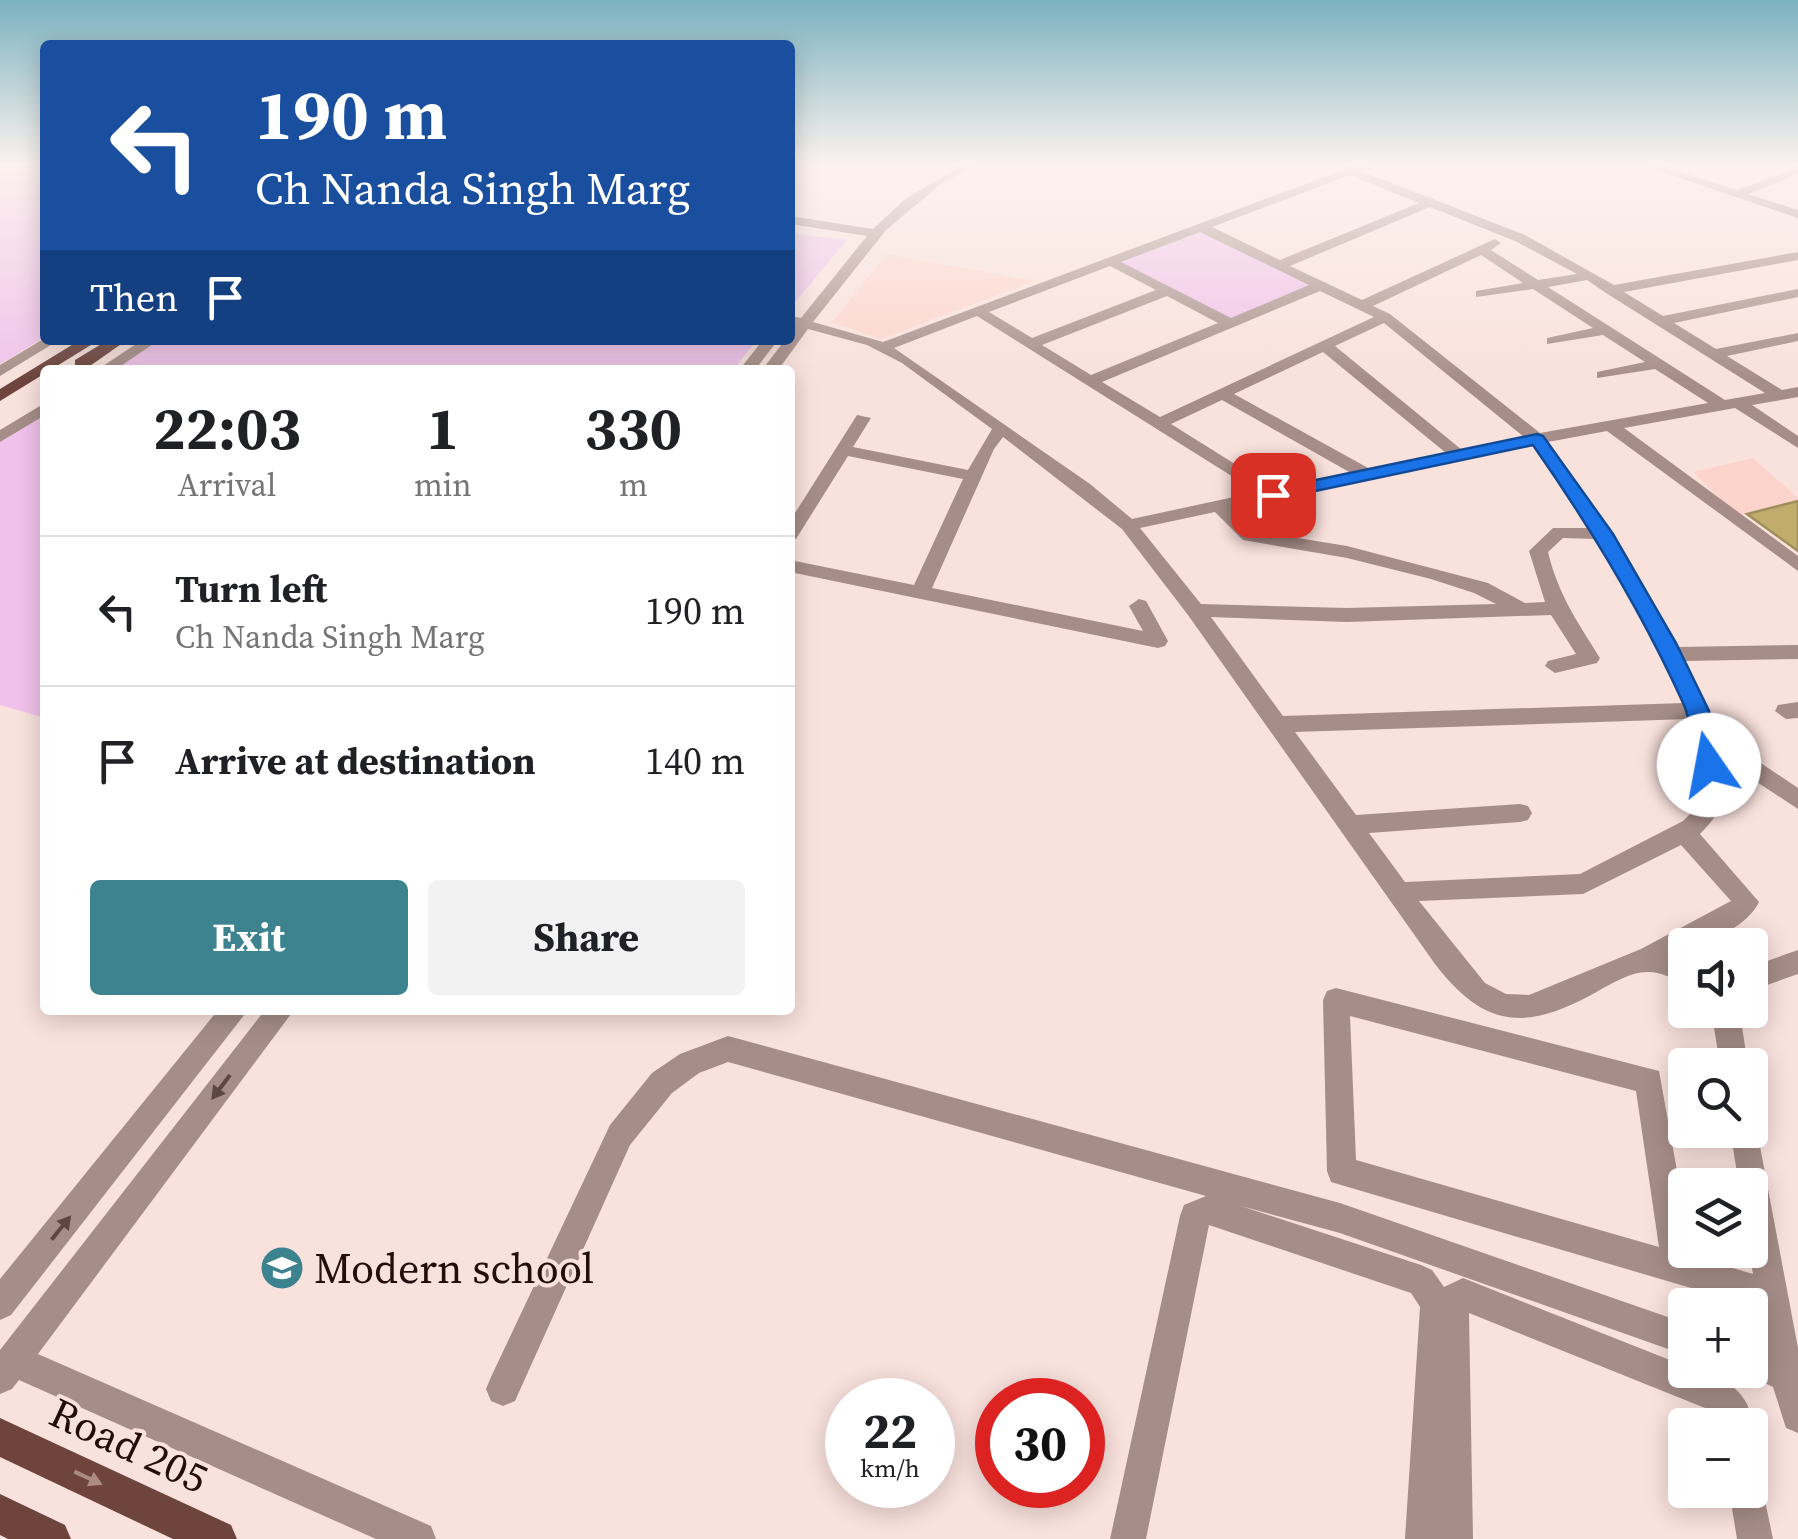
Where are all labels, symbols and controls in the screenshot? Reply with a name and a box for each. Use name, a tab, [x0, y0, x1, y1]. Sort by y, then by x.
text: 190 m	[255, 66, 447, 162]
icon: left	[90, 80, 220, 210]
text: Ch Nanda Singh Marg	[255, 157, 690, 219]
icon: arrive	[198, 270, 253, 325]
text: Then	[90, 272, 178, 324]
text: 22:03	[153, 387, 301, 469]
text: 1	[426, 387, 459, 469]
text: 330	[585, 387, 682, 469]
pin	[1231, 453, 1316, 538]
text: Arrival	[178, 463, 276, 507]
text: min	[414, 463, 472, 507]
text: m	[619, 463, 648, 507]
icon: arrive	[1246, 468, 1301, 523]
text: Turn left	[175, 563, 327, 615]
icon: left	[90, 584, 145, 639]
text: 190 m	[645, 585, 745, 637]
text: Ch Nanda Singh Marg	[175, 615, 485, 659]
position arrow	[1657, 713, 1761, 817]
icon: arrive	[90, 734, 145, 789]
text: Arrive at destination	[175, 735, 536, 787]
text: 140 m	[645, 735, 745, 787]
button: Exit	[90, 880, 408, 995]
button: Share	[428, 880, 745, 995]
map controls	[1668, 928, 1768, 1508]
button: sound	[1668, 928, 1768, 1028]
button: search	[1668, 1048, 1768, 1148]
one-way arrow	[211, 1074, 232, 1100]
button: layers	[1668, 1168, 1768, 1268]
one-way arrow	[50, 1215, 71, 1241]
place label: Modern school	[314, 1239, 594, 1297]
school or university icon: Modern school	[259, 1245, 305, 1291]
button: +	[1668, 1288, 1768, 1388]
speed limit sign: 30	[975, 1378, 1105, 1508]
street label: Road 205	[41, 1383, 217, 1507]
text: 22	[863, 1396, 917, 1465]
button: −	[1668, 1408, 1768, 1508]
text: km/h	[860, 1451, 920, 1485]
one-way arrow	[74, 1470, 103, 1487]

